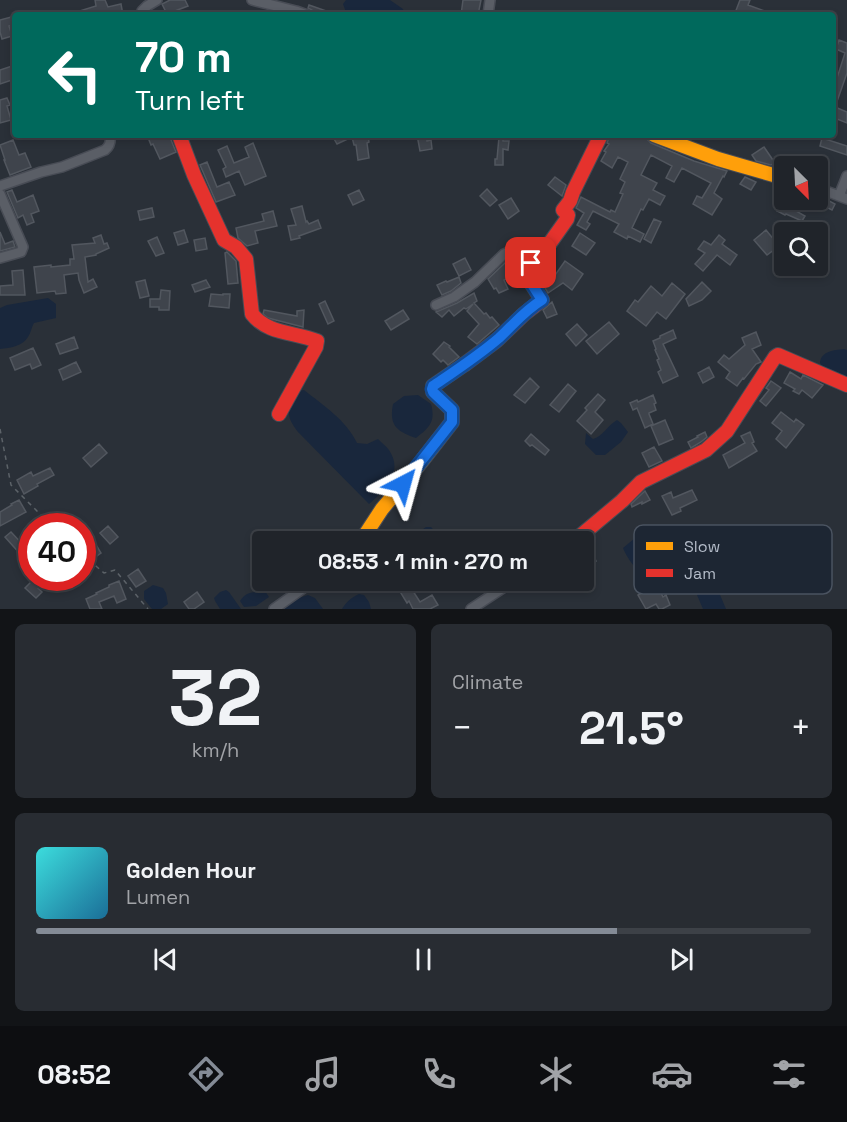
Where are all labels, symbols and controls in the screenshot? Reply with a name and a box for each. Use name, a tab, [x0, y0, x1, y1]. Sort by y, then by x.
text: 70 m	[135, 31, 232, 84]
icon: left	[36, 36, 114, 114]
text: Turn left	[135, 83, 245, 118]
north arrow	[774, 156, 828, 210]
map controls	[774, 156, 828, 276]
button: search	[774, 222, 828, 276]
pin	[505, 237, 556, 288]
icon: arrive	[514, 246, 547, 279]
position arrow	[371, 452, 435, 516]
speed limit sign: 40	[18, 513, 96, 591]
legend	[634, 525, 832, 594]
text: Slow	[684, 536, 720, 557]
text: 08:53 · 1 min · 270 m	[318, 547, 528, 575]
text: Jam	[684, 563, 716, 584]
text: 32	[169, 648, 262, 748]
text: Climate	[452, 669, 523, 695]
text: 21.5°	[579, 700, 684, 757]
text: −	[452, 707, 472, 749]
text: +	[791, 707, 811, 749]
text: km/h	[192, 737, 239, 763]
text: Golden Hour	[126, 856, 256, 884]
text: Lumen	[126, 884, 190, 910]
icon: previous	[149, 943, 182, 976]
icon: pause	[407, 943, 440, 976]
icon: next	[665, 943, 698, 976]
icon: directions	[185, 1053, 227, 1095]
icon: music	[302, 1053, 344, 1095]
icon: phone	[418, 1053, 460, 1095]
icon: climate	[535, 1053, 577, 1095]
icon: car	[651, 1053, 693, 1095]
icon: filters	[768, 1053, 810, 1095]
text: 08:52	[37, 1057, 111, 1092]

